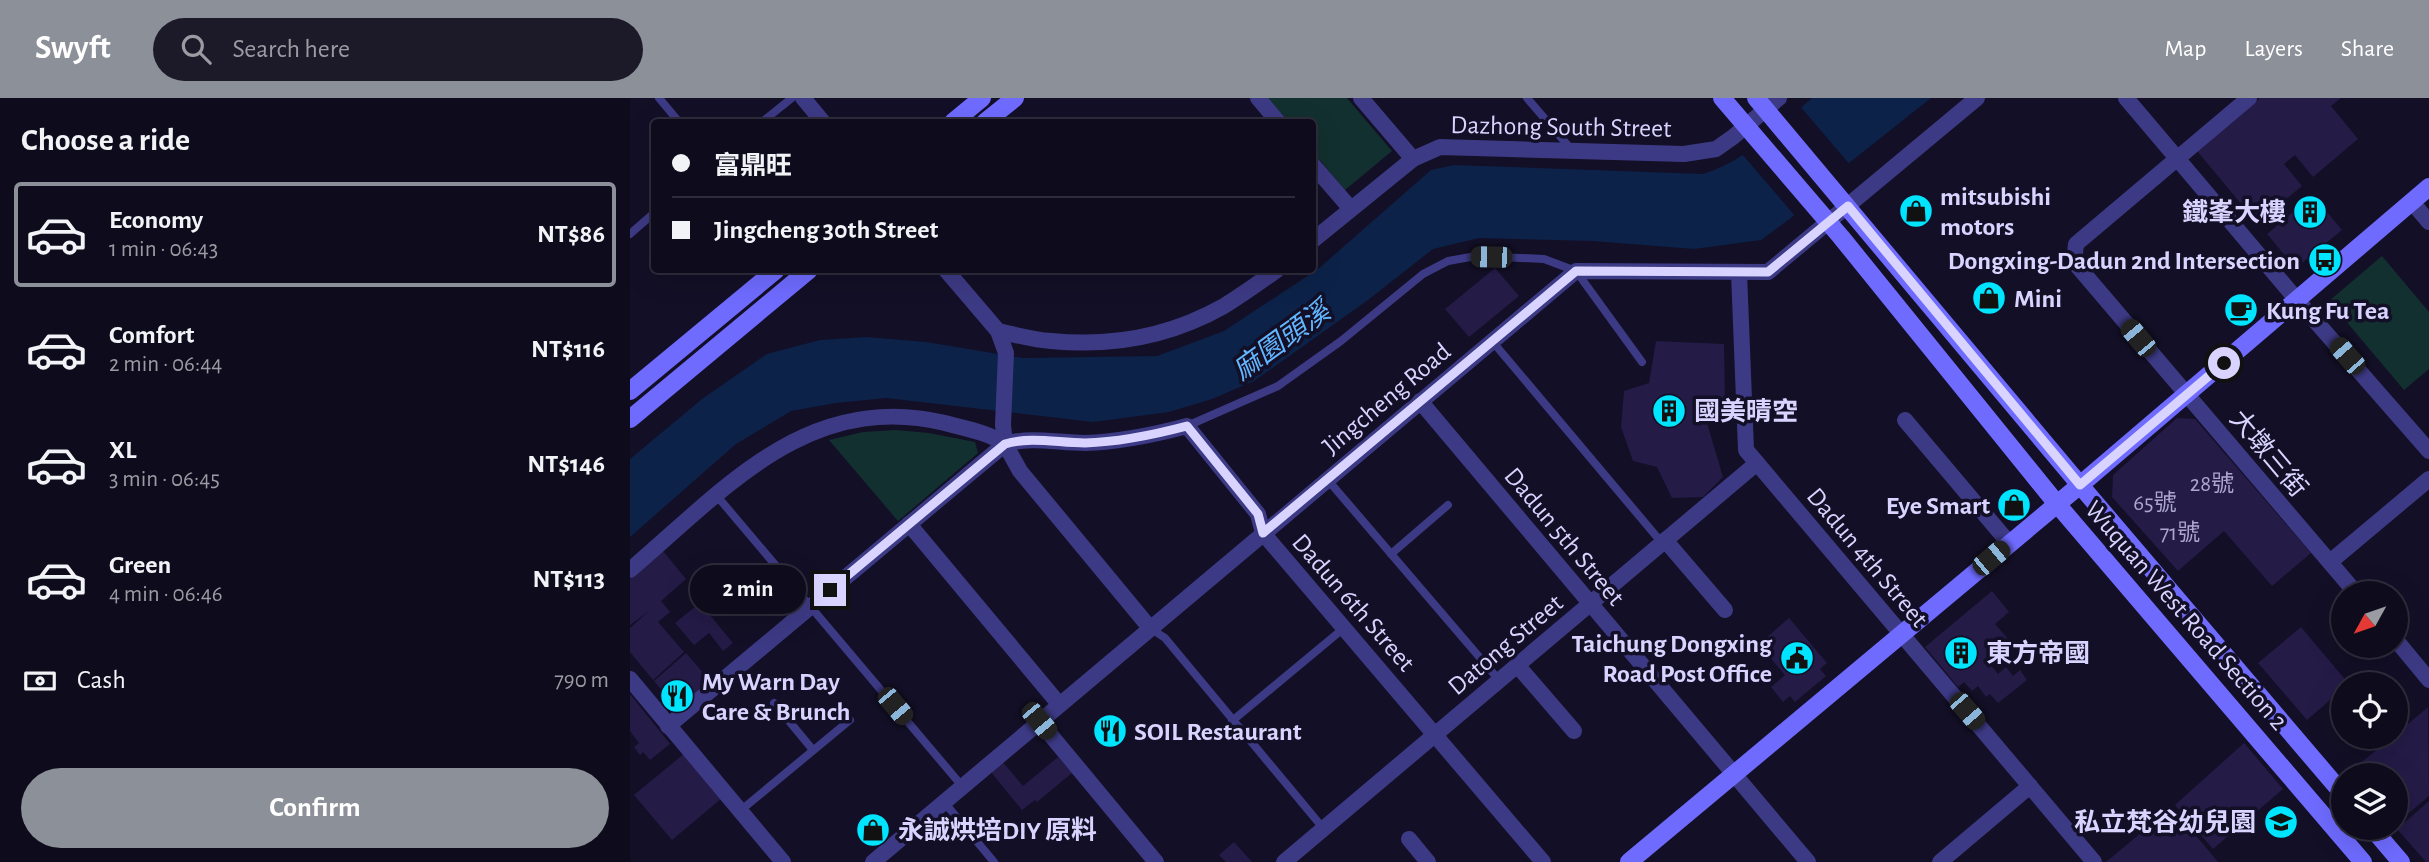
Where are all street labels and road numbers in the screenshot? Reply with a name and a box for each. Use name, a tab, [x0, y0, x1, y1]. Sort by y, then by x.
street label: Dazhong South Street	[1450, 112, 1672, 142]
street label: Jingcheng Road	[1318, 338, 1456, 460]
street label: 大墩三街	[2225, 404, 2313, 502]
street label: Dadun 5th Street	[1499, 463, 1629, 611]
street label: Dadun 4th Street	[1802, 483, 1933, 632]
street label: Wuquan West Road Section 2	[2080, 496, 2293, 735]
street label: Dadun 6th Street	[1287, 529, 1420, 676]
street label: Datong Street	[1443, 590, 1568, 700]

